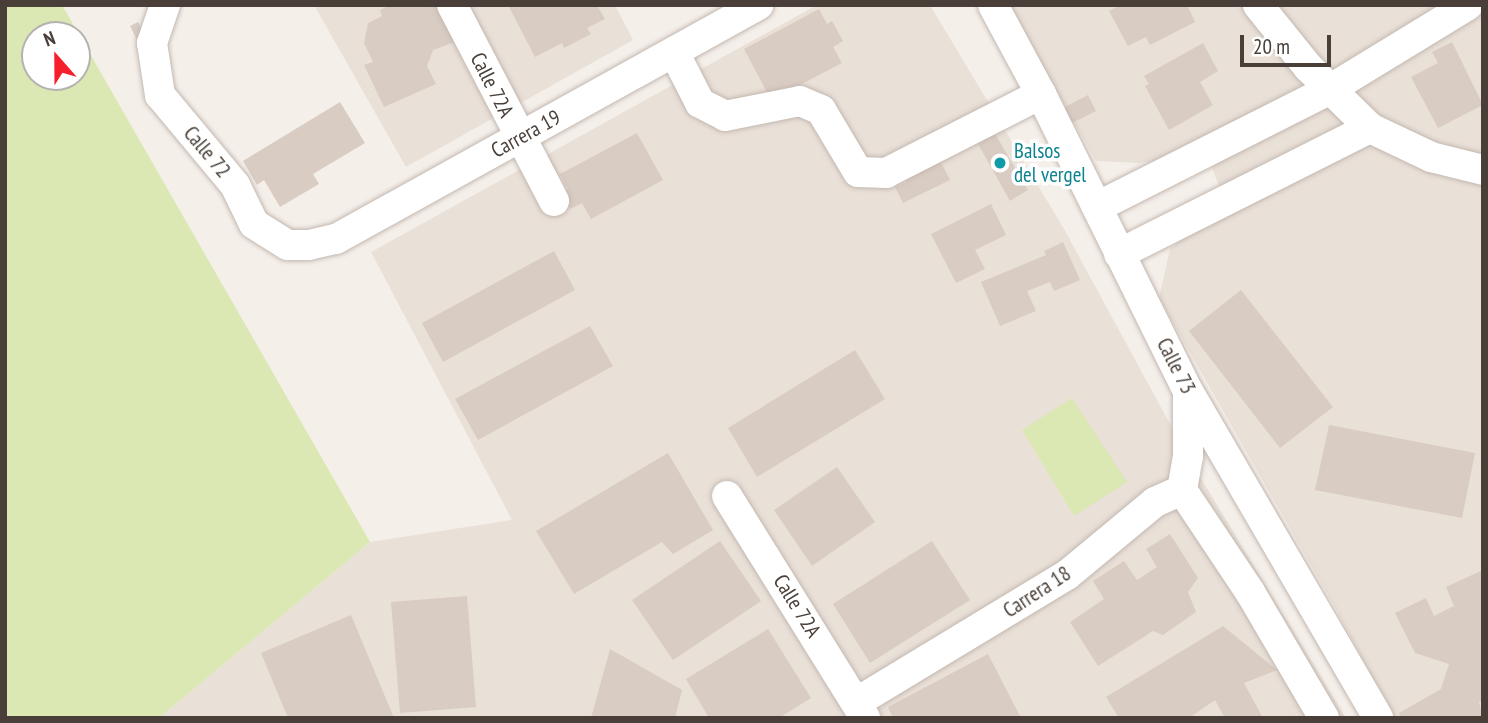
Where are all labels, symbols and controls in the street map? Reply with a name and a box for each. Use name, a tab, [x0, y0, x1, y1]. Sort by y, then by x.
north arrow	[21, 21, 91, 91]
scale bar	[1243, 21, 1334, 65]
text: N	[40, 25, 58, 51]
text: 20 m	[1253, 33, 1290, 60]
street label: Calle 72A	[465, 48, 519, 122]
street label: Carrera 19	[487, 105, 565, 163]
street label: Calle 72	[178, 121, 236, 183]
place label: Balsos del vergel	[1014, 138, 1086, 188]
marker: Balsos del vergel	[992, 155, 1008, 171]
street label: Calle 73	[1151, 334, 1201, 398]
street label: Carrera 18	[999, 561, 1075, 623]
street label: Calle 72A	[768, 570, 826, 642]

